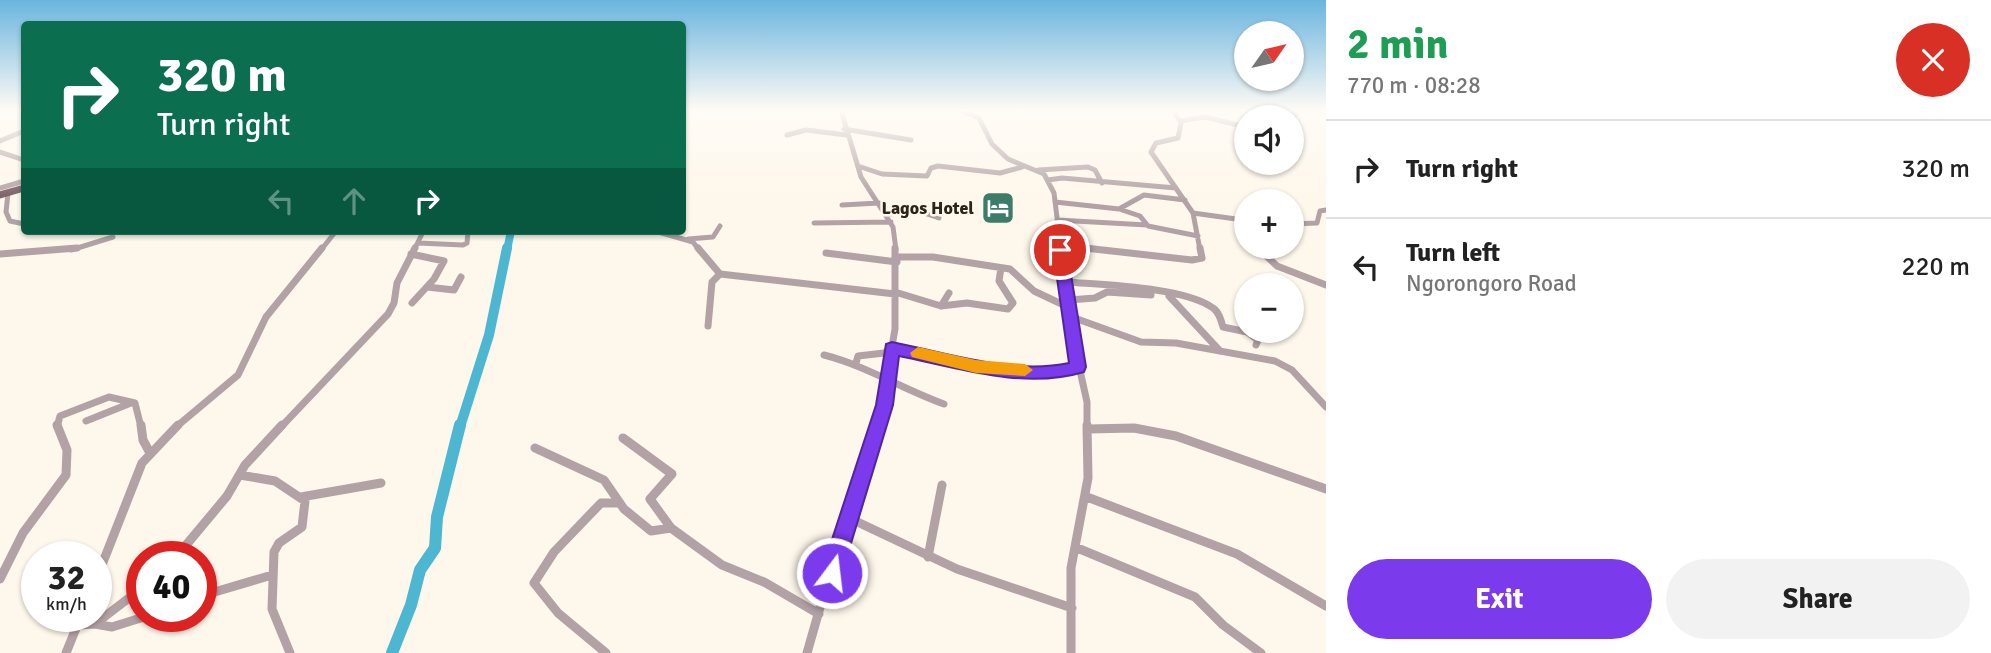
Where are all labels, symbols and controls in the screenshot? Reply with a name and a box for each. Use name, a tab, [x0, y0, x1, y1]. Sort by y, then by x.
text: 2 min	[1347, 19, 1448, 70]
north arrow	[1234, 21, 1304, 91]
map controls	[1234, 21, 1304, 343]
button: close	[1896, 23, 1970, 97]
text: 320 m	[157, 45, 287, 105]
icon: right	[42, 49, 133, 140]
text: 770 m · 08:28	[1347, 71, 1481, 100]
text: Turn right	[157, 105, 290, 144]
button: sound	[1234, 105, 1304, 175]
icon: right	[1347, 150, 1385, 188]
text: Turn right	[1406, 153, 1518, 185]
text: 320 m	[1901, 153, 1970, 185]
icon: left	[262, 182, 300, 220]
icon: ahead	[335, 182, 373, 220]
icon: right	[408, 182, 446, 220]
hotel icon: Lagos Hotel	[979, 189, 1017, 227]
button: +	[1234, 189, 1304, 259]
place label: Lagos Hotel	[882, 197, 974, 219]
pin	[1030, 220, 1090, 280]
icon: arrive	[1041, 231, 1079, 269]
text: Turn left	[1406, 237, 1500, 269]
icon: left	[1347, 248, 1385, 286]
text: 220 m	[1901, 251, 1970, 283]
text: Ngorongoro Road	[1406, 269, 1577, 298]
button: −	[1234, 273, 1304, 343]
position arrow	[795, 536, 869, 610]
speed limit sign: 40	[126, 541, 217, 632]
text: 32	[48, 556, 85, 599]
button: Exit	[1347, 559, 1652, 639]
button: Share	[1666, 559, 1970, 639]
text: km/h	[46, 593, 87, 615]

